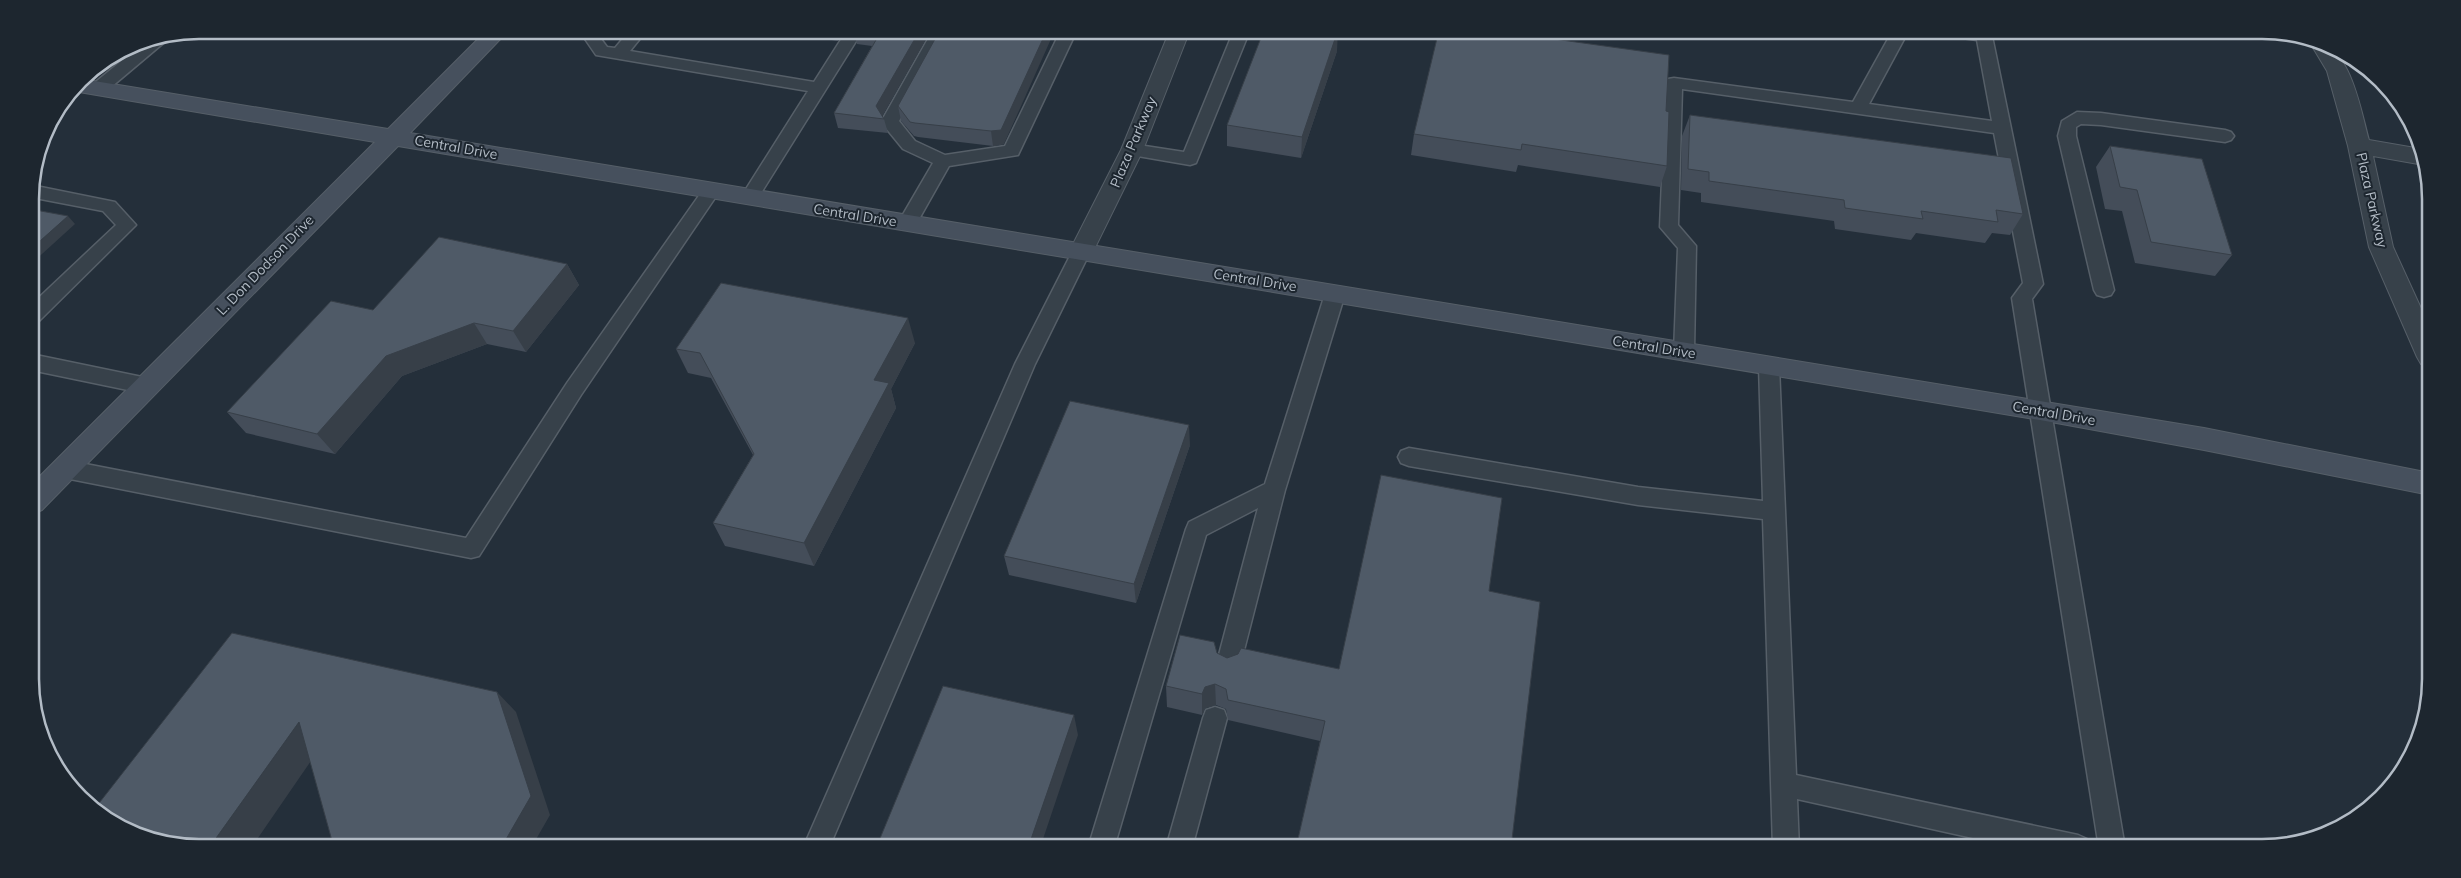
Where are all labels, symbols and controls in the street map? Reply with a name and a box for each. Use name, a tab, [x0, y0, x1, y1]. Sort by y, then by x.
street label: Plaza Parkway	[1106, 93, 1160, 190]
street label: Central Drive	[413, 131, 499, 163]
street label: Plaza Parkway	[2352, 151, 2392, 250]
street label: Central Drive	[812, 200, 898, 230]
street label: L. Don Dodson Drive	[213, 211, 317, 319]
street label: Central Drive	[1212, 265, 1298, 295]
street label: Central Drive	[1611, 332, 1697, 362]
street label: Central Drive	[2011, 397, 2097, 429]

